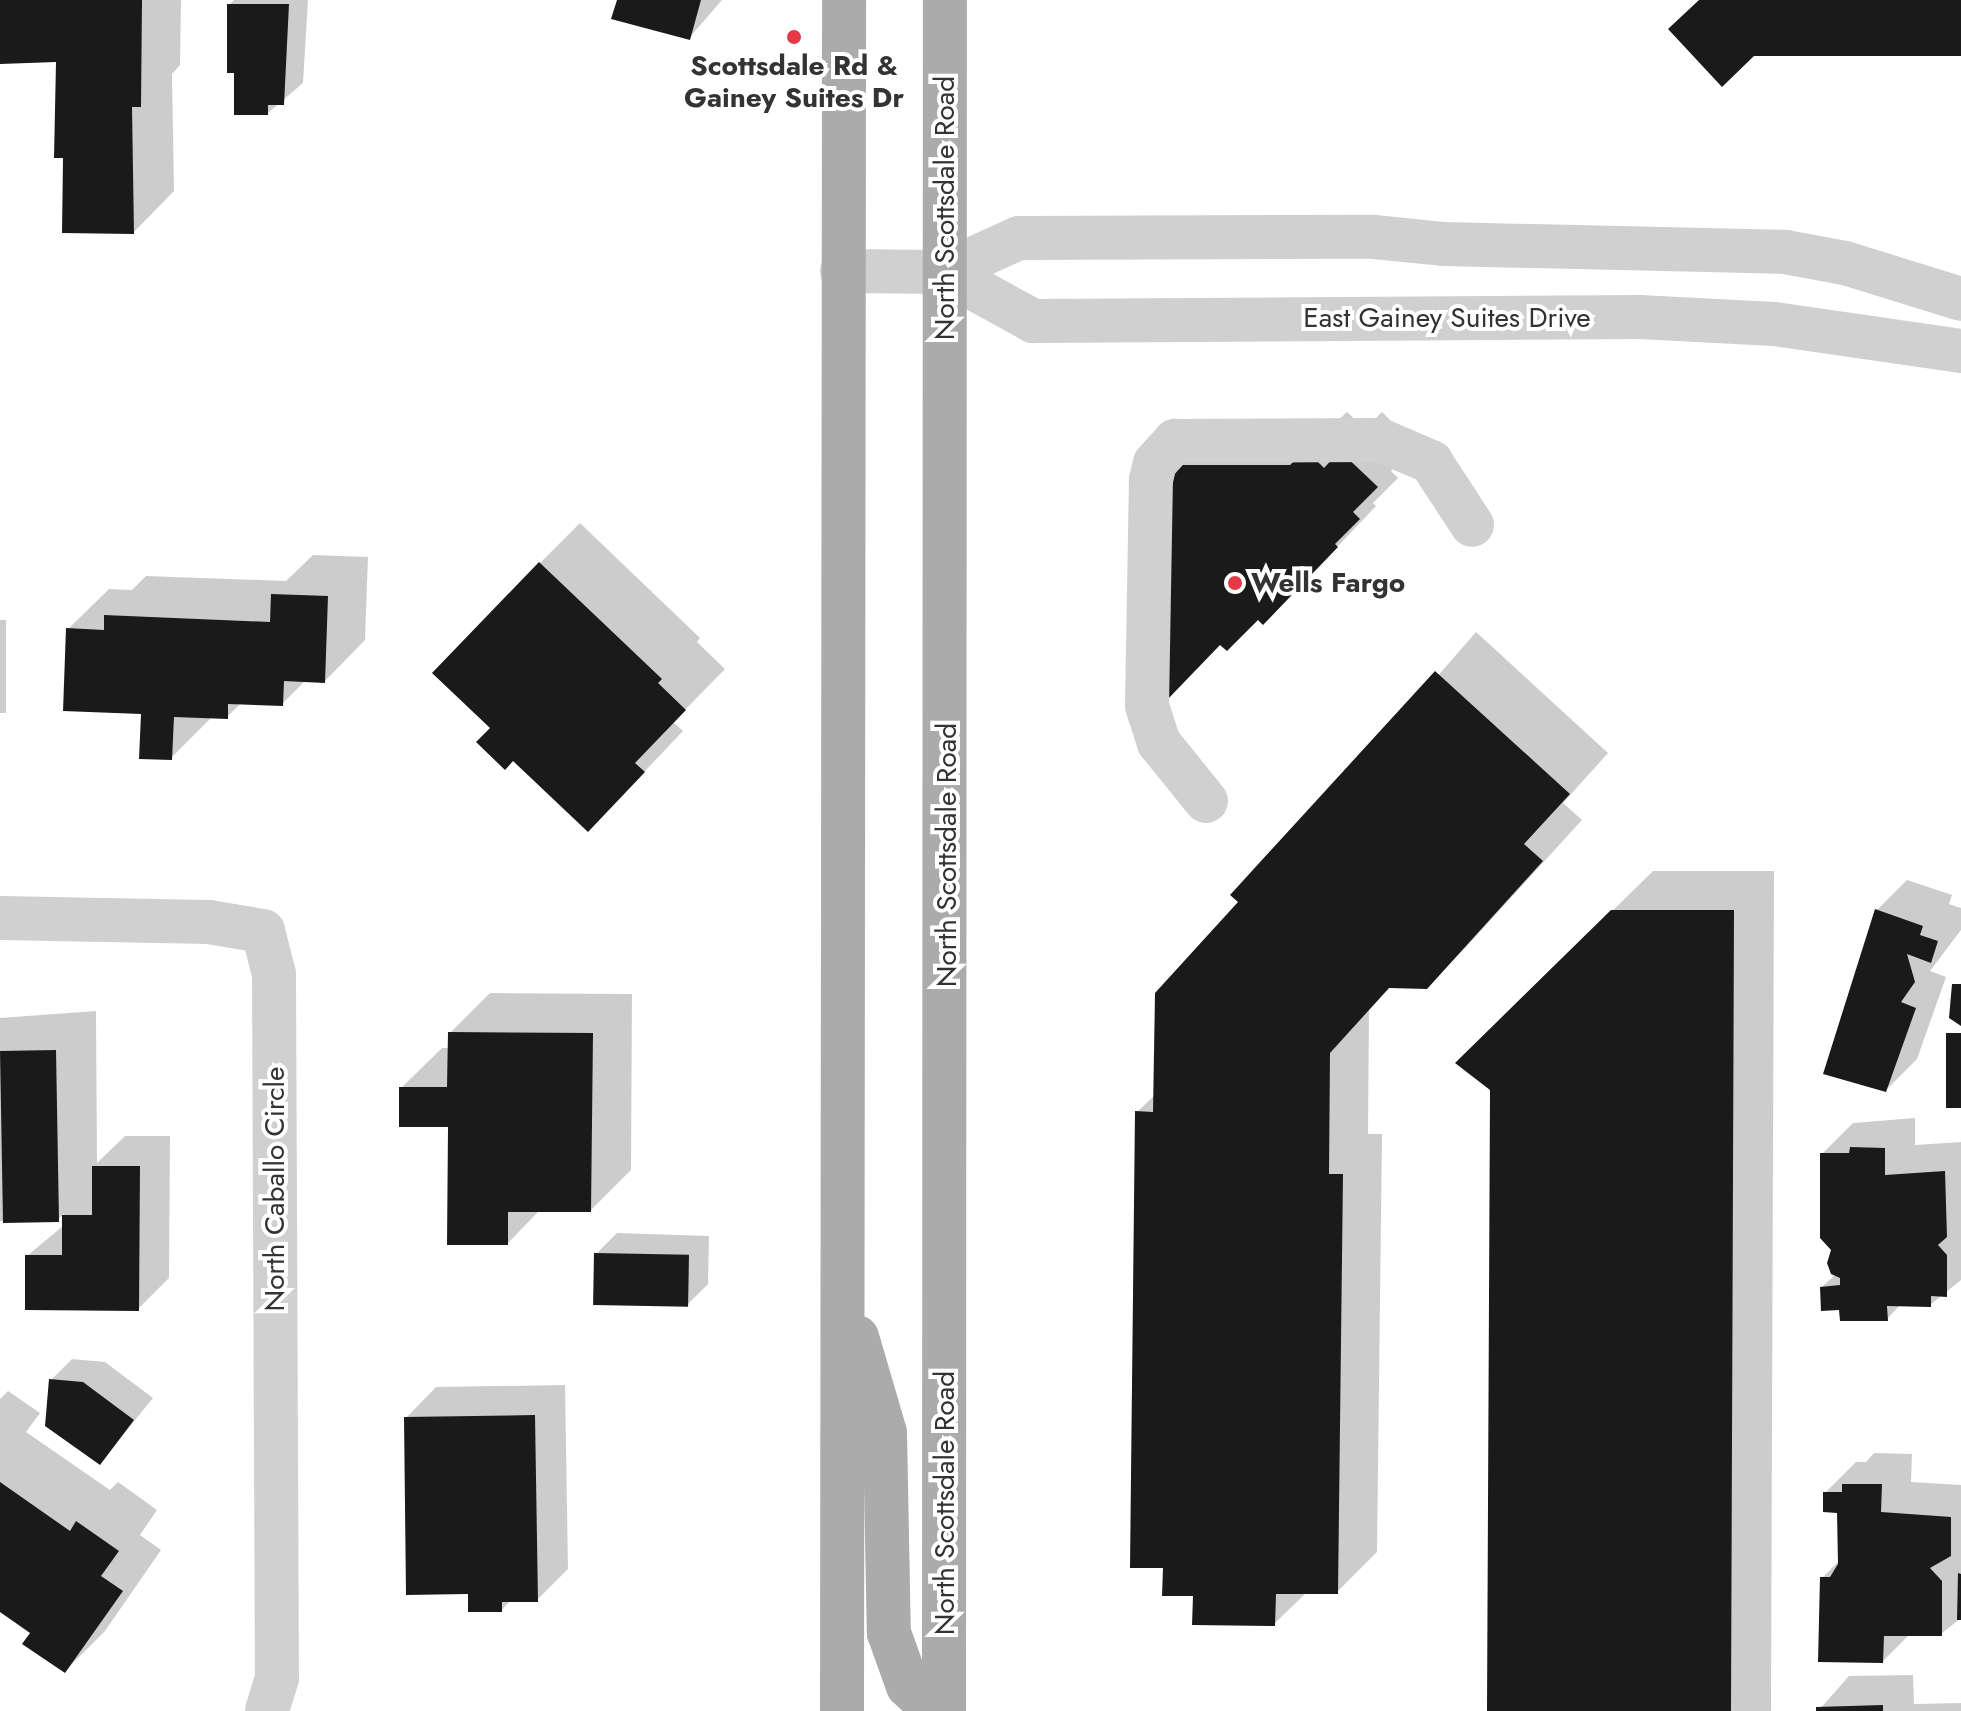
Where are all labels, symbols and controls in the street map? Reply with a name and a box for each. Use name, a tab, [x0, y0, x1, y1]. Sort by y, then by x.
marker: Scottsdale Rd & Gainey Suites Dr	[785, 28, 803, 46]
place label: Scottsdale Rd & Gainey Suites Dr	[684, 49, 904, 115]
street label: North Scottsdale Road	[928, 76, 962, 340]
street label: East Gainey Suites Drive	[1303, 301, 1591, 335]
place label: Wells Fargo	[1251, 566, 1405, 600]
marker: Wells Fargo	[1226, 574, 1244, 592]
street label: North Scottsdale Road	[930, 723, 964, 987]
street label: North Caballo Circle	[258, 1067, 292, 1311]
street label: North Scottsdale Road	[928, 1371, 962, 1635]

